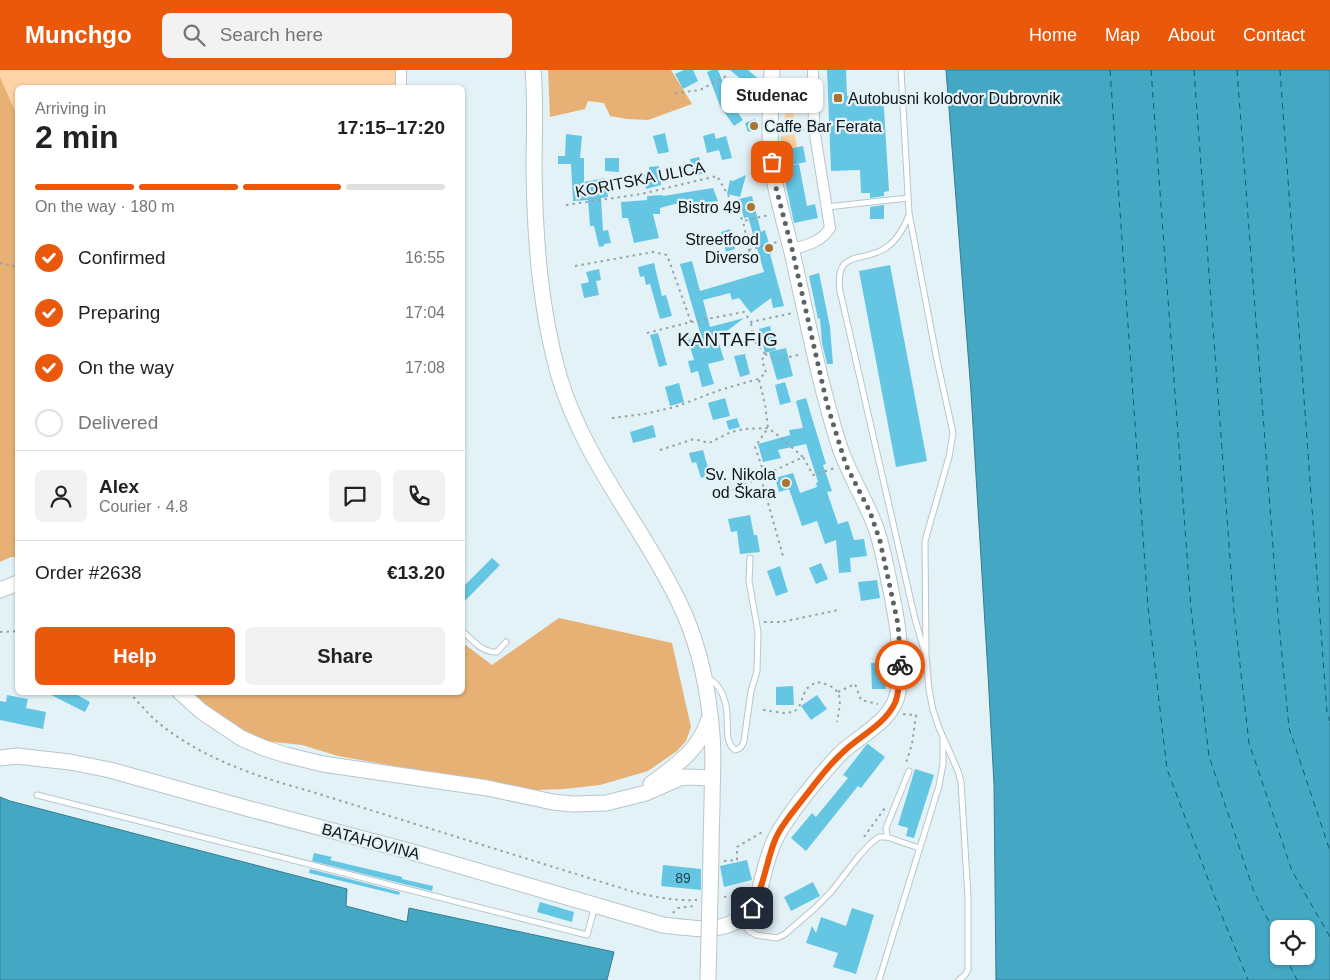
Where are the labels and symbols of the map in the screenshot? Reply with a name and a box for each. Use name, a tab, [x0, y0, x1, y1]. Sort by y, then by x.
callout: Studenac	[721, 77, 823, 112]
place label: Autobusni kolodvor Dubrovnik	[848, 90, 1062, 107]
marker: Autobusni kolodvor Dubrovnik	[832, 92, 844, 104]
place label: Caffe Bar Ferata	[764, 118, 882, 135]
marker: Caffe Bar Ferata	[748, 120, 760, 132]
pin	[751, 141, 793, 183]
street label: KORITSKA ULICA	[574, 159, 707, 200]
place label: Bistro 49	[678, 199, 741, 216]
marker: Bistro 49	[745, 201, 757, 213]
place label: Streetfood Diverso	[685, 231, 759, 266]
marker: Streetfood Diverso	[763, 242, 775, 254]
district label: KANTAFIG	[677, 329, 779, 350]
place label: Sv. Nikola od Škara	[705, 466, 776, 501]
marker: Sv. Nikola od Škara	[780, 477, 792, 489]
courier	[875, 640, 925, 690]
street label: BATAHOVINA	[320, 820, 422, 863]
house number: 89	[675, 870, 691, 886]
pin	[731, 887, 773, 929]

